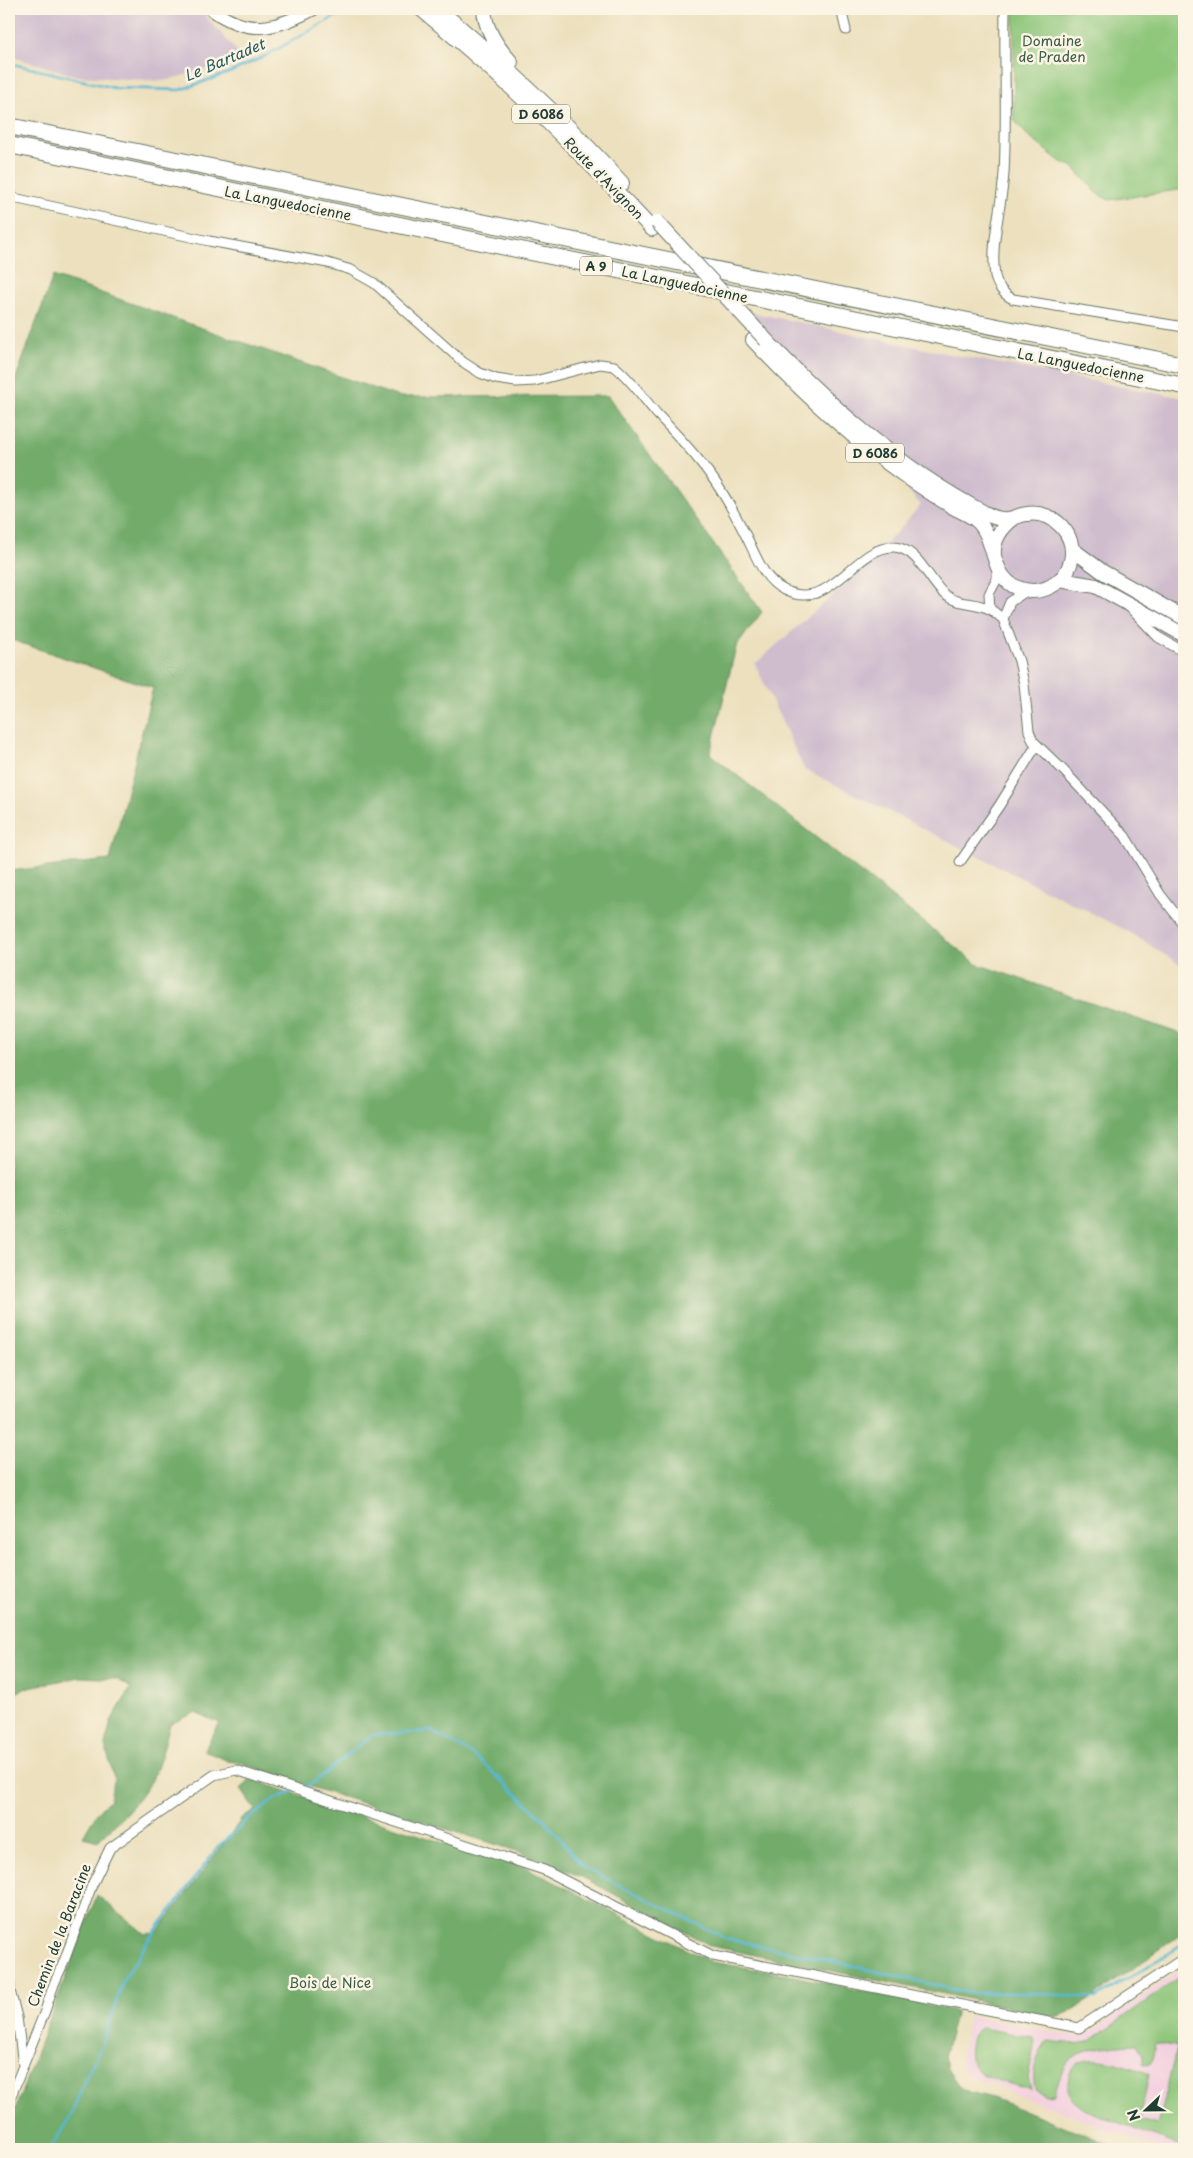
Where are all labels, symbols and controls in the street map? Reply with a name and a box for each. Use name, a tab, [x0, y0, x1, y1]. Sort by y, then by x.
park label: Domaine de Praden	[1018, 30, 1086, 67]
water label: Le Bartadet	[180, 31, 270, 86]
road number: D 6086	[512, 105, 570, 124]
street label: Route d'Avignon	[559, 132, 649, 224]
street label: La Languedocienne	[223, 180, 354, 226]
road number: A 9	[580, 256, 612, 276]
street label: La Languedocienne	[620, 260, 751, 308]
street label: La Languedocienne	[1016, 342, 1147, 388]
road number: D 6086	[846, 443, 904, 462]
street label: Chemin de la Baracine	[22, 1860, 96, 2010]
park label: Bois de Nice	[289, 1972, 371, 1993]
north arrow	[1120, 2086, 1170, 2136]
text: N	[1122, 2106, 1145, 2124]

